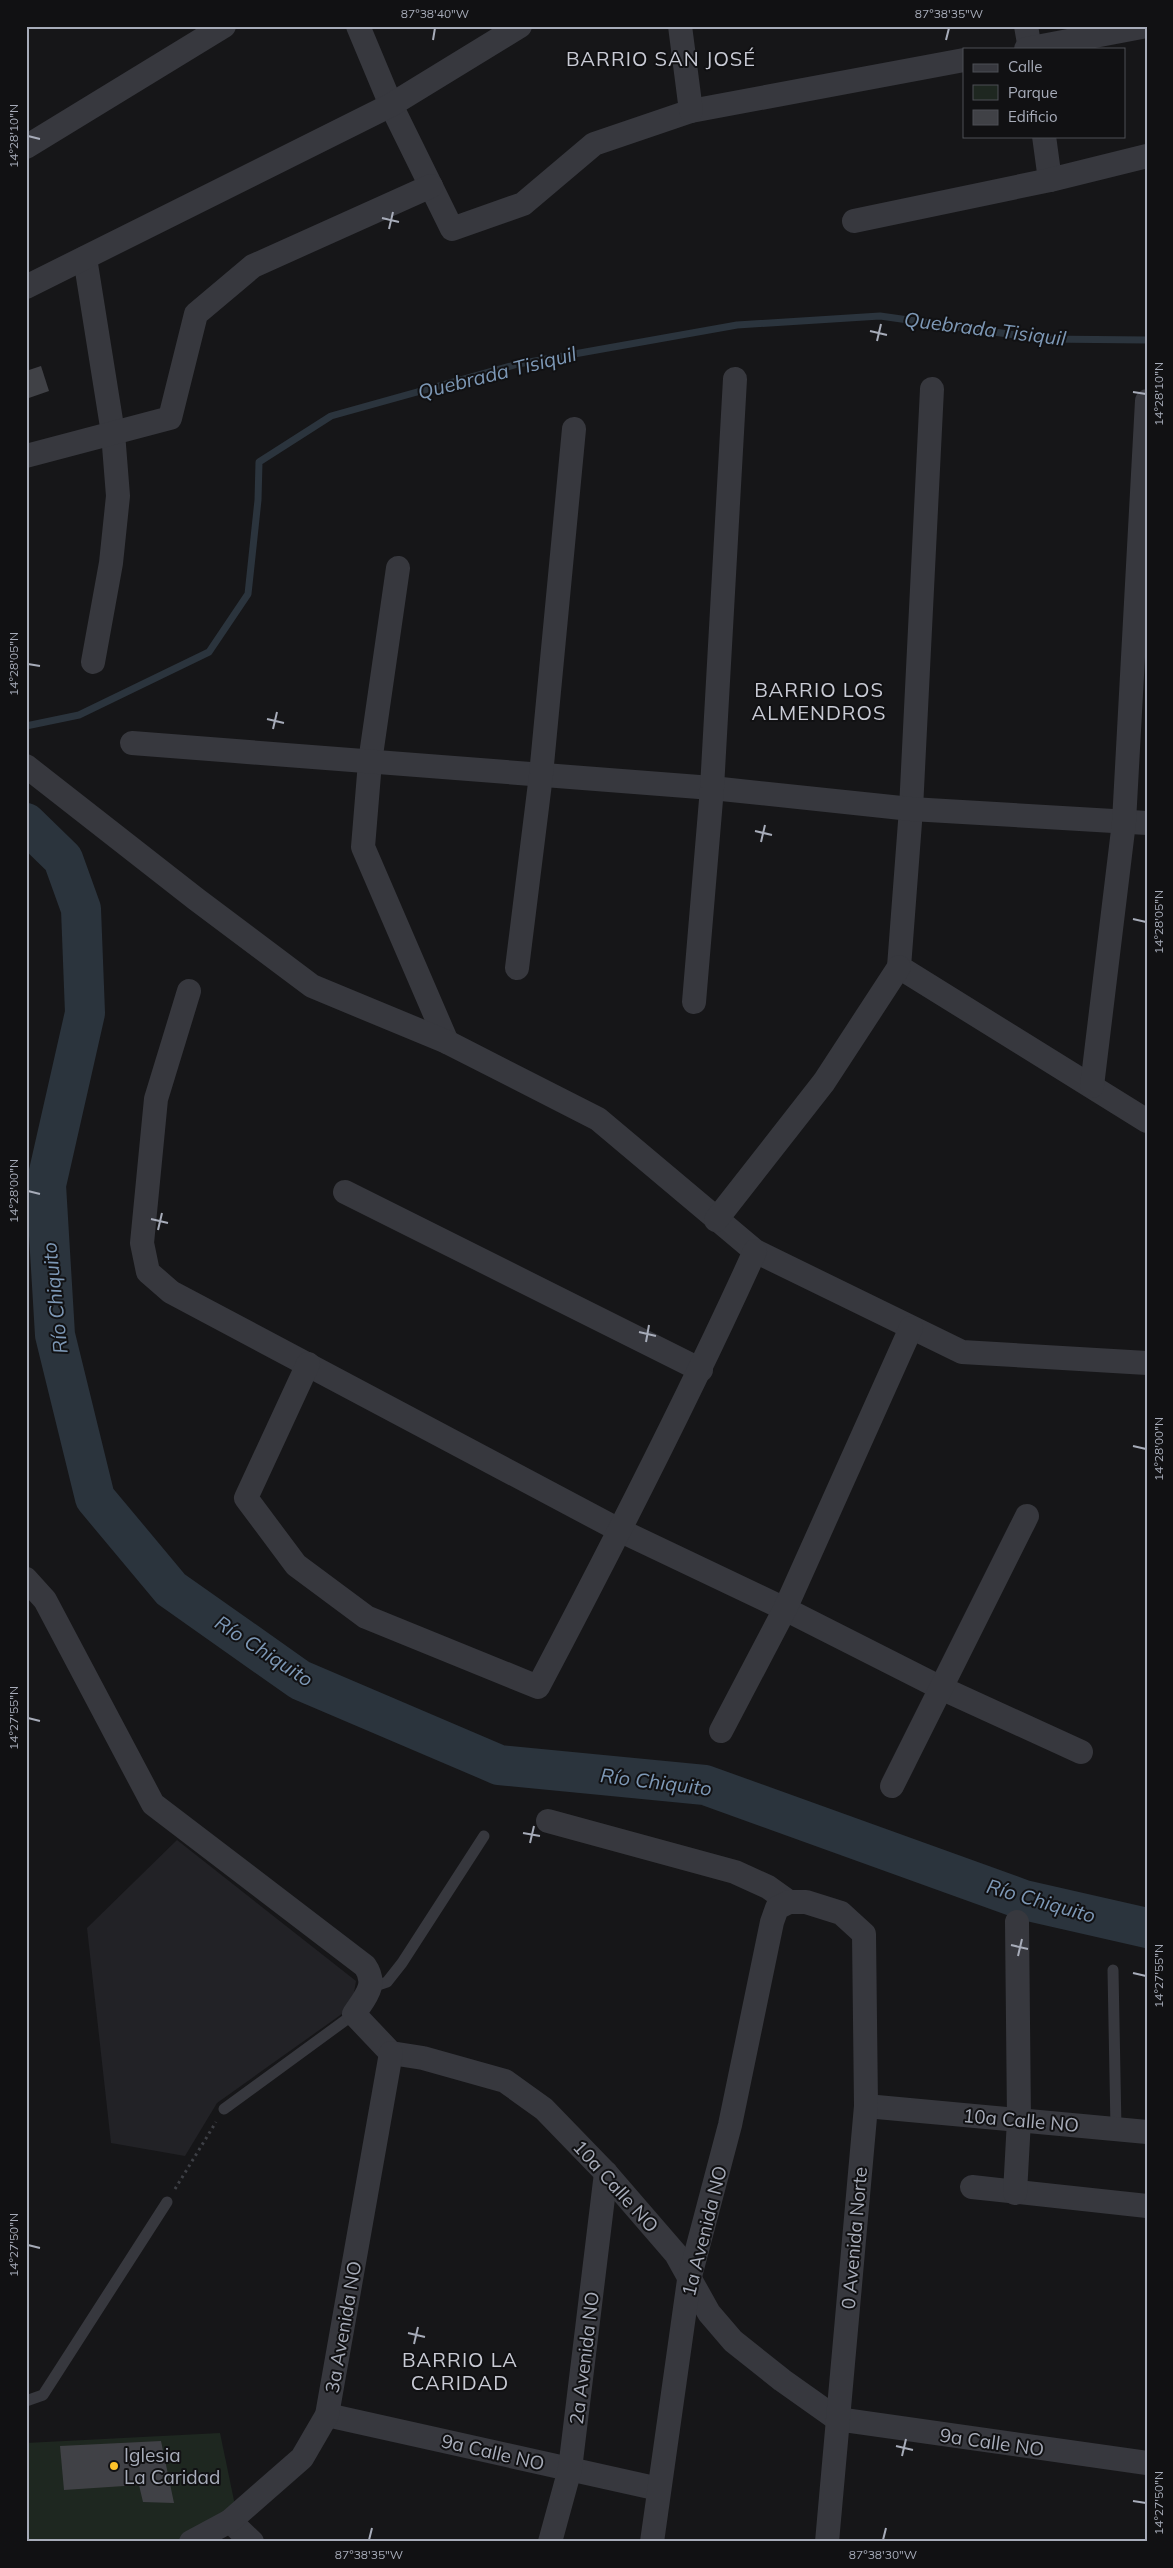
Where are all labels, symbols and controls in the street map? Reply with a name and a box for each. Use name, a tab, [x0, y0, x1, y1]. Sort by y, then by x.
text: 87°38'40"W	[401, 6, 469, 21]
text: 87°38'35"W	[915, 6, 983, 21]
district label: BARRIO SAN JOSÉ	[566, 46, 756, 71]
legend	[963, 48, 1126, 138]
text: Calle	[1008, 57, 1042, 76]
text: Parque	[1008, 83, 1058, 102]
text: 14°28'10"N	[6, 104, 21, 168]
text: Edificio	[1008, 107, 1058, 126]
water label: Quebrada Tisiquil	[903, 306, 1068, 351]
water label: Quebrada Tisiquil	[415, 341, 579, 404]
text: 14°28'10"N	[1151, 362, 1166, 426]
text: 14°28'05"N	[6, 632, 21, 696]
district label: BARRIO LOS ALMENDROS	[751, 677, 887, 725]
text: 14°28'05"N	[1151, 890, 1166, 954]
text: 14°28'00"N	[6, 1159, 21, 1223]
water label: Río Chiquito	[36, 1241, 73, 1355]
text: 14°28'00"N	[1151, 1417, 1166, 1481]
water label: Río Chiquito	[210, 1610, 318, 1692]
text: 14°27'55"N	[6, 1686, 21, 1750]
water label: Río Chiquito	[599, 1762, 713, 1801]
water label: Río Chiquito	[984, 1873, 1098, 1928]
text: 14°27'55"N	[1151, 1944, 1166, 2008]
street label: 10a Calle NO	[962, 2103, 1080, 2137]
street label: 10a Calle NO	[568, 2135, 664, 2237]
street label: 1a Avenida NO	[676, 2163, 732, 2299]
street label: 0 Avenida Norte	[836, 2166, 872, 2310]
text: 14°27'50"N	[6, 2213, 21, 2277]
street label: 3a Avenida NO	[320, 2259, 366, 2395]
street label: 2a Avenida NO	[564, 2290, 604, 2426]
district label: BARRIO LA CARIDAD	[402, 2347, 518, 2395]
street label: 9a Calle NO	[938, 2423, 1046, 2461]
street label: 9a Calle NO	[439, 2428, 547, 2476]
place label: Iglesia La Caridad	[124, 2443, 220, 2489]
marker: Iglesia La Caridad	[108, 2460, 120, 2472]
text: 14°27'50"N	[1151, 2471, 1166, 2535]
text: 87°38'35"W	[335, 2547, 403, 2562]
text: 87°38'30"W	[849, 2547, 917, 2562]

